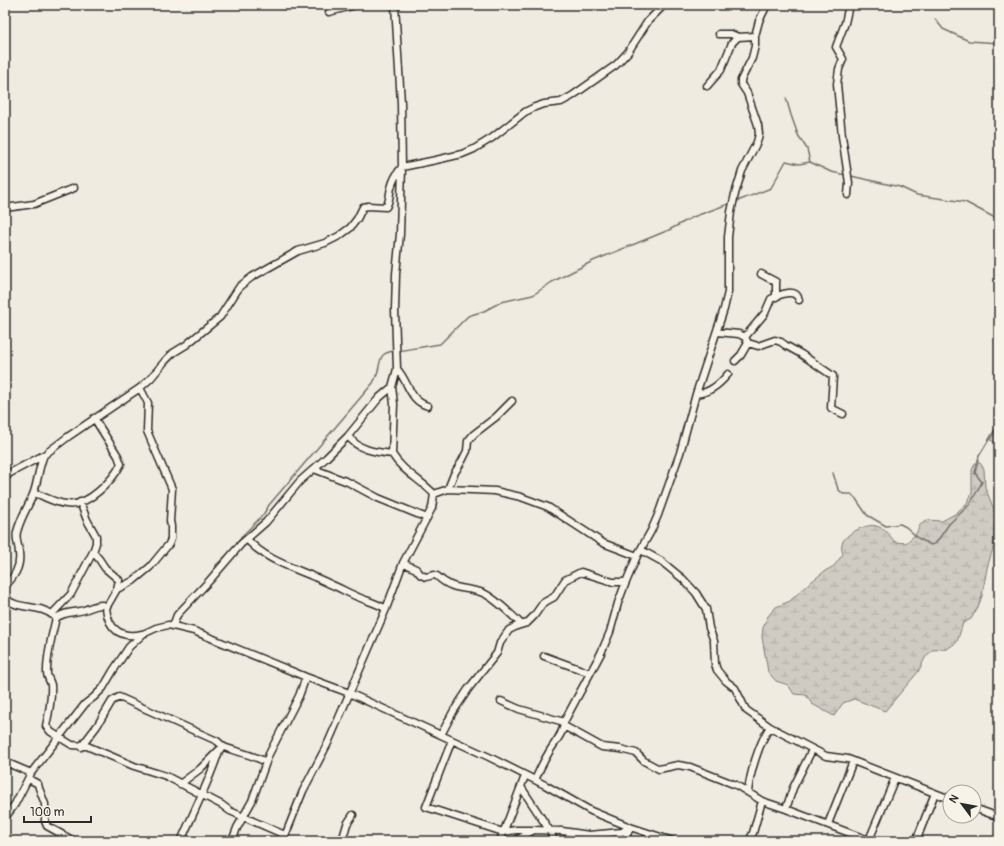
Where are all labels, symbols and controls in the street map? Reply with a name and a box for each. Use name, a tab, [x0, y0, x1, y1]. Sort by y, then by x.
north arrow	[942, 784, 982, 824]
text: N	[946, 792, 962, 806]
scale bar	[24, 798, 91, 824]
text: 100 m	[30, 805, 65, 820]

